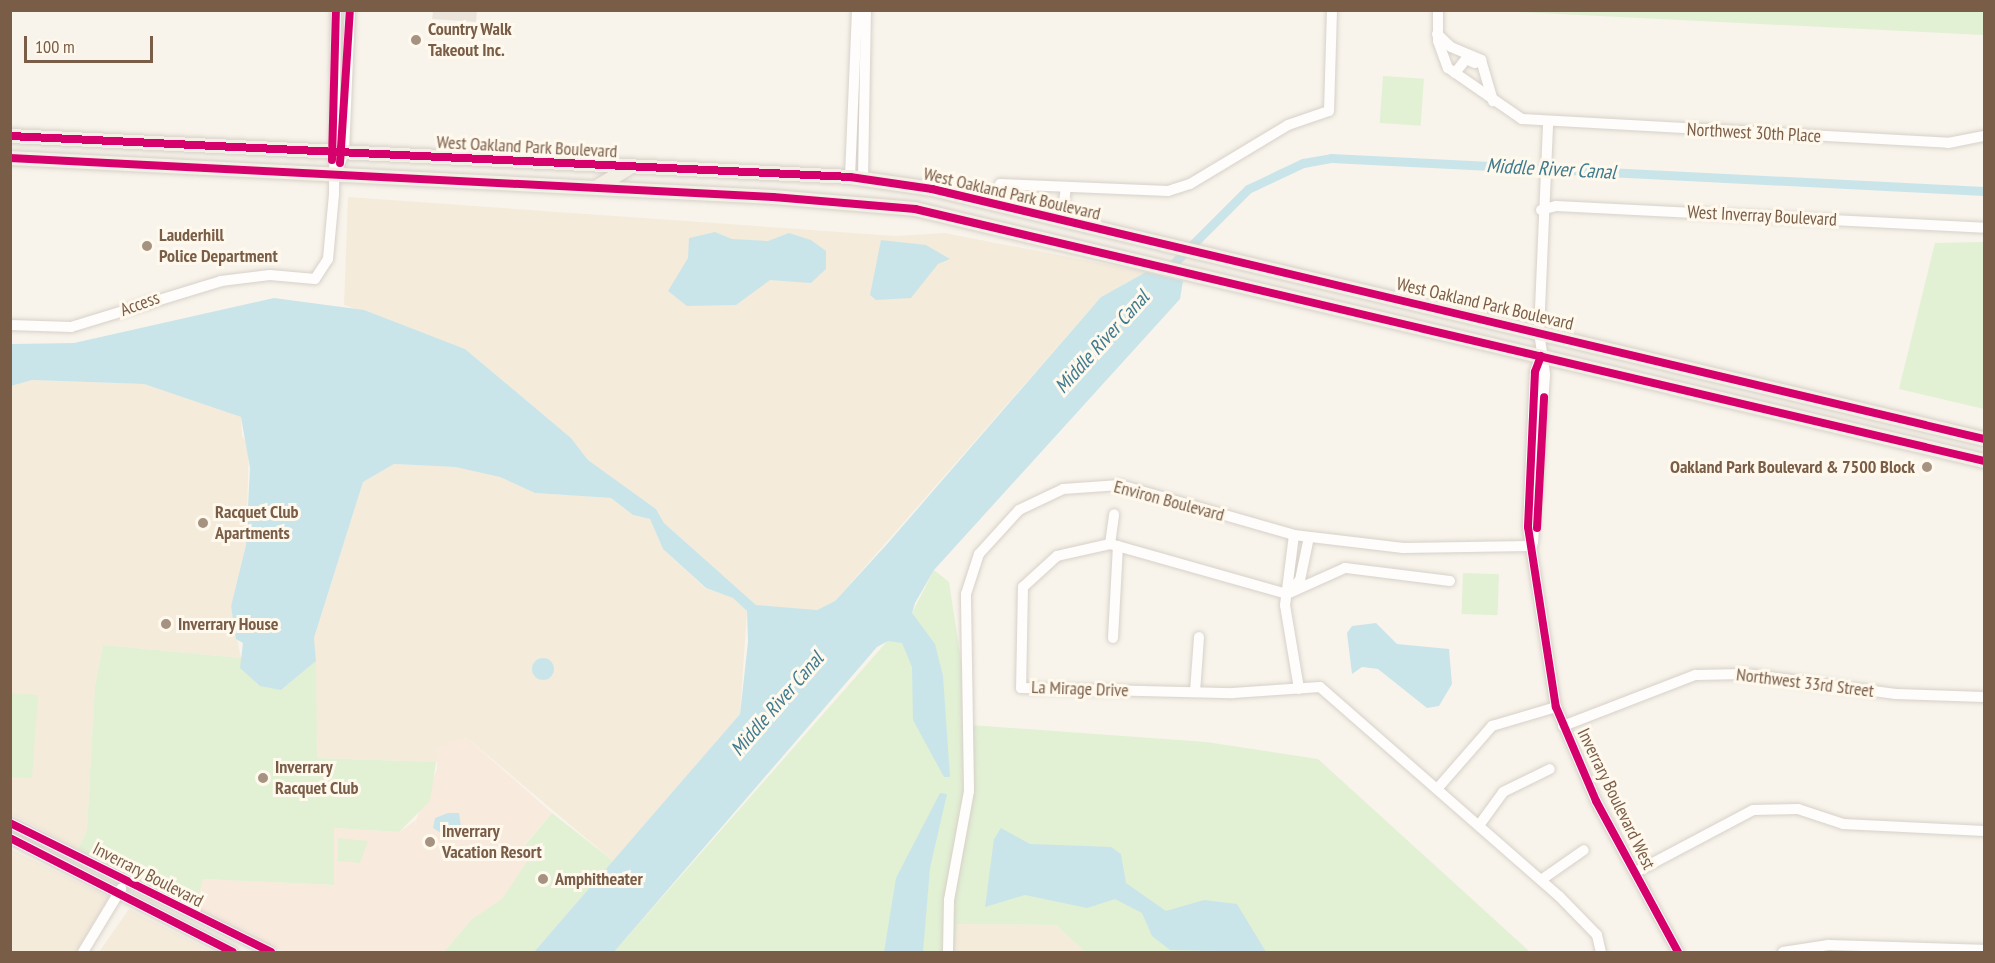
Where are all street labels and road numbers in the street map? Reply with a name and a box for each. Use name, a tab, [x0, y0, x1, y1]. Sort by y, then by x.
street label: Northwest 30th Place	[1686, 119, 1822, 147]
street label: West Oakland Park Boulevard	[436, 131, 618, 163]
street label: West Oakland Park Boulevard	[921, 163, 1103, 225]
street label: West Inverray Boulevard	[1686, 201, 1838, 231]
street label: West Oakland Park Boulevard	[1394, 273, 1576, 335]
street label: Access	[117, 287, 163, 321]
street label: Environ Boulevard	[1112, 476, 1226, 526]
street label: Northwest 33rd Street	[1735, 664, 1875, 702]
street label: La Mirage Drive	[1031, 677, 1129, 701]
street label: Inverrary Boulevard West	[1572, 725, 1660, 873]
street label: Inverrary Boulevard	[89, 838, 207, 912]

